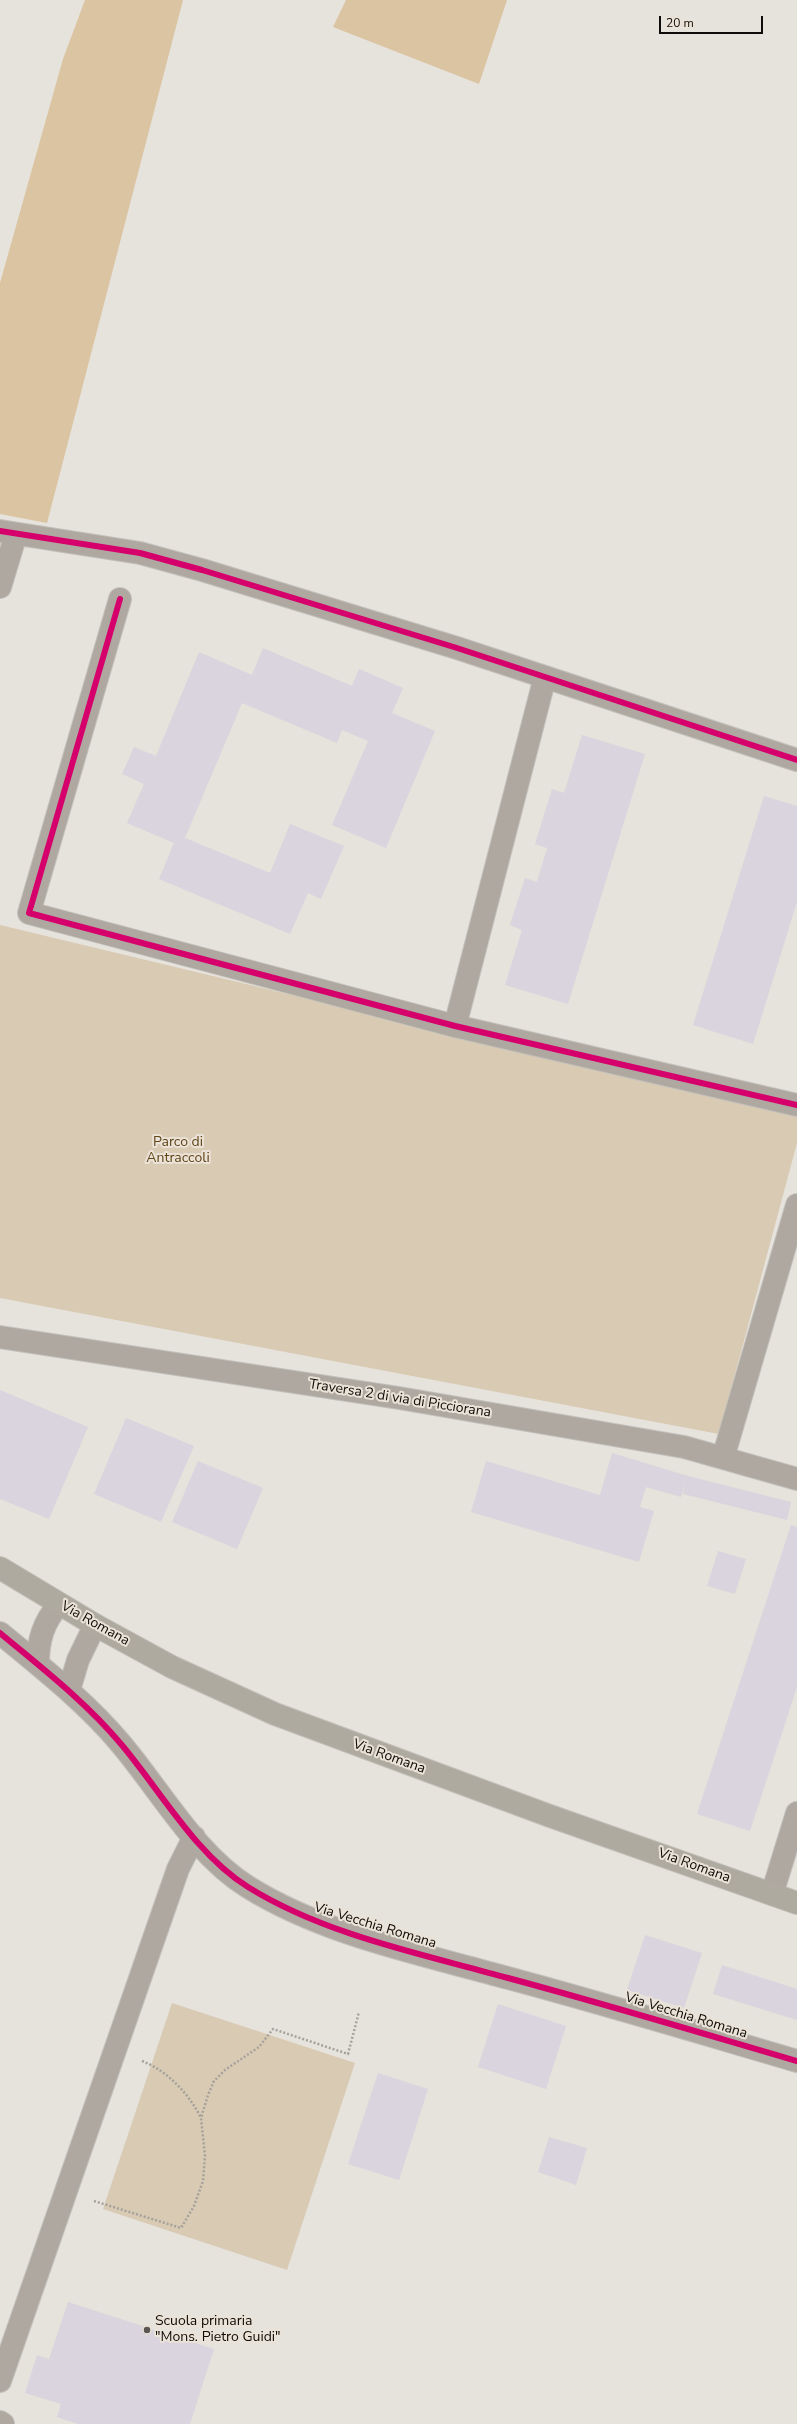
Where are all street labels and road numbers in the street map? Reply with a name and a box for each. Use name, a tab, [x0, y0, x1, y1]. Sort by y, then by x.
street label: Traversa 2 di via di Picciorana	[308, 1376, 492, 1422]
street label: Via Romana	[58, 1598, 132, 1650]
street label: Via Romana	[351, 1736, 427, 1778]
street label: Via Romana	[656, 1845, 732, 1887]
street label: Via Vecchia Romana	[312, 1899, 438, 1953]
street label: Via Vecchia Romana	[623, 1989, 749, 2043]

